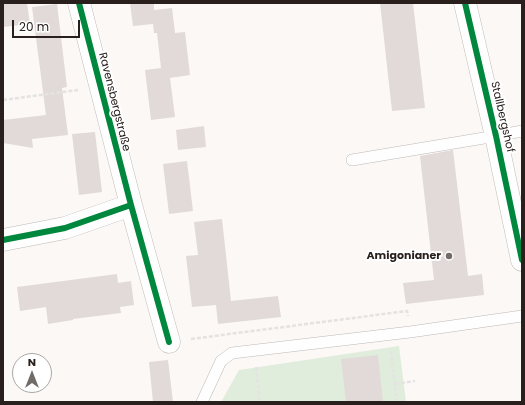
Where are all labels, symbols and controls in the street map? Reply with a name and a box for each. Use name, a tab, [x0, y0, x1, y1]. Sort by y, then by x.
scale bar	[14, 12, 82, 38]
text: 20 m	[19, 18, 49, 35]
street label: Ravensbergstraße	[95, 51, 133, 153]
street label: Stallbergshof	[487, 80, 517, 154]
place label: Amigonianer	[366, 249, 441, 263]
marker: Amigonianer	[444, 251, 454, 261]
north arrow	[12, 353, 52, 393]
text: N	[28, 354, 36, 370]

